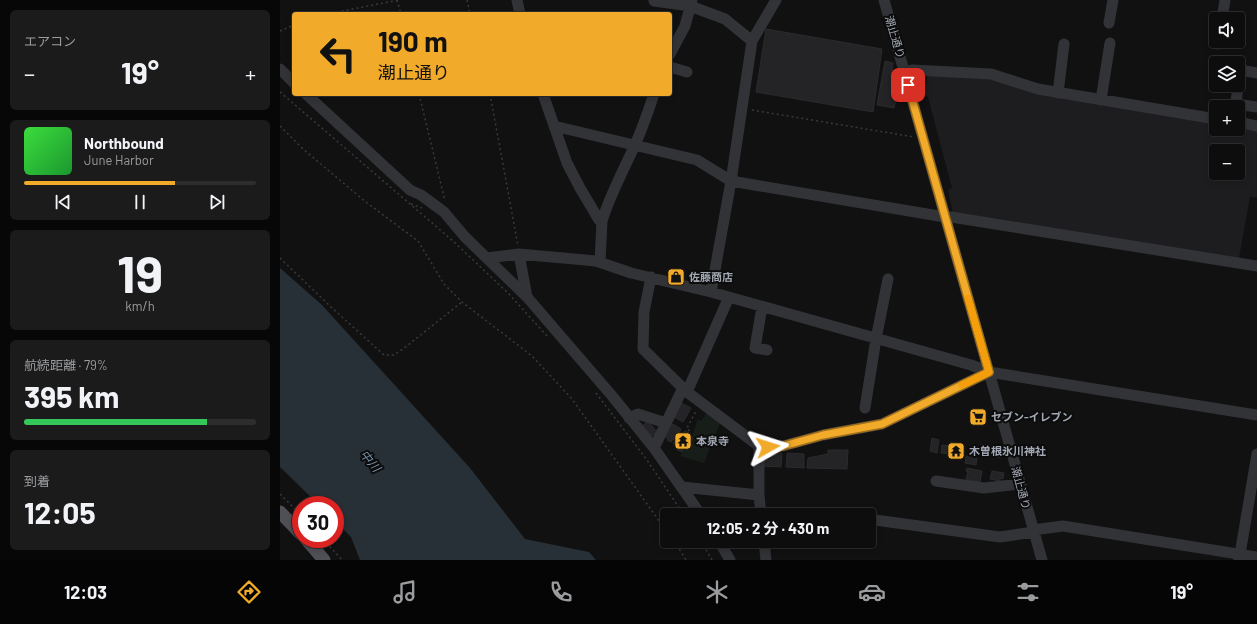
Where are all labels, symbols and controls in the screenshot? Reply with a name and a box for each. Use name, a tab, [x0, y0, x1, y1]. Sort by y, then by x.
map controls	[1209, 12, 1245, 180]
button: sound	[1209, 12, 1245, 48]
street label: 潮止通り	[883, 14, 908, 60]
text: 190 m	[378, 24, 448, 58]
icon: left	[312, 28, 364, 80]
text: エアコン	[24, 33, 76, 49]
text: 19°	[121, 54, 159, 90]
button: layers	[1209, 56, 1245, 92]
text: −	[24, 60, 35, 86]
text: +	[245, 60, 256, 86]
text: 潮止通り	[378, 61, 450, 83]
pin	[891, 68, 925, 102]
icon: arrive	[897, 74, 919, 96]
button: +	[1209, 100, 1245, 136]
text: Northbound	[84, 134, 164, 152]
button: −	[1209, 144, 1245, 180]
text: June Harbor	[84, 152, 154, 168]
icon: previous	[52, 191, 74, 213]
icon: pause	[129, 191, 151, 213]
icon: next	[206, 191, 228, 213]
text: 19	[117, 241, 163, 303]
shop icon: 佐藤商店	[666, 267, 686, 287]
place label: 佐藤商店	[689, 270, 733, 283]
text: km/h	[125, 298, 155, 314]
text: 航続距離 · 79%	[24, 357, 108, 373]
text: 395 km	[24, 378, 119, 414]
supermarket icon: セブン-イレブン	[968, 407, 988, 427]
place label: セブン-イレブン	[991, 410, 1073, 423]
position arrow	[747, 426, 789, 468]
temple icon: 本泉寺	[673, 431, 693, 451]
place label: 本泉寺	[696, 434, 729, 447]
temple icon: 木曽根氷川神社	[946, 441, 966, 461]
place label: 木曽根氷川神社	[969, 444, 1046, 457]
water label: 中川	[358, 447, 385, 476]
street label: 潮止通り	[1010, 465, 1033, 511]
text: 到着	[24, 473, 50, 489]
text: 12:05	[24, 494, 96, 530]
speed limit sign: 30	[292, 496, 344, 548]
text: 12:05 · 2 分 · 430 m	[707, 519, 829, 537]
icon: directions	[235, 578, 263, 606]
icon: music	[391, 578, 419, 606]
icon: phone	[547, 578, 575, 606]
icon: climate	[703, 578, 731, 606]
icon: car	[858, 578, 886, 606]
icon: filters	[1014, 578, 1042, 606]
text: 12:03	[64, 581, 107, 603]
text: 19°	[1170, 581, 1193, 603]

